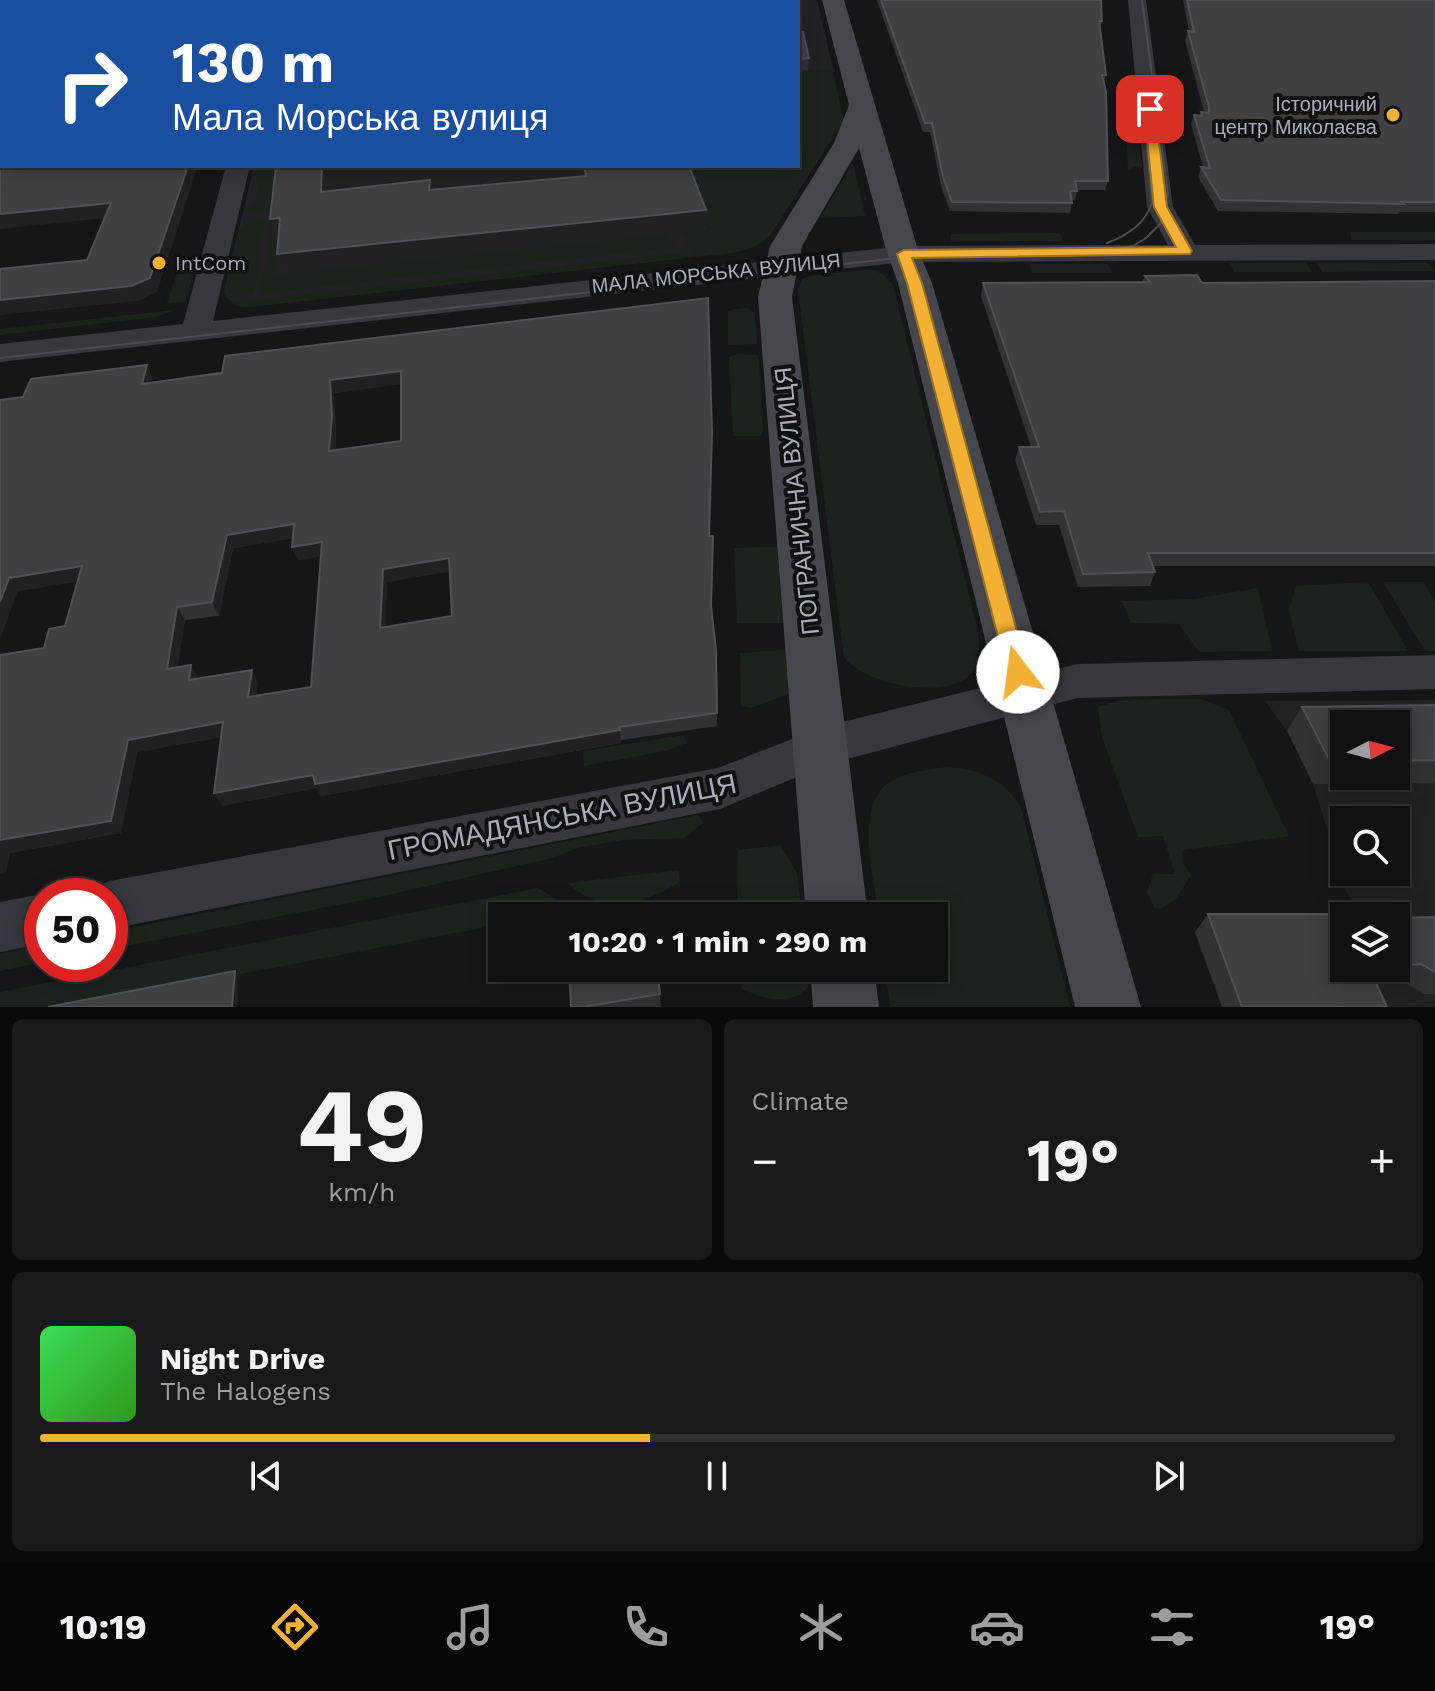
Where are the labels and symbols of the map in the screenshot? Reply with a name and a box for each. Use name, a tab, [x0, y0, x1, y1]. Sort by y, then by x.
pin	[1116, 75, 1184, 143]
place label: Історичний центр Миколаєва	[1214, 92, 1378, 139]
marker: Історичний центр Миколаєва	[1384, 106, 1402, 124]
street label: МАЛА МОРСЬКА ВУЛИЦЯ	[590, 248, 842, 298]
place label: IntCom	[175, 251, 246, 275]
marker: IntCom	[150, 254, 168, 272]
street label: ПОГРАНИЧНА ВУЛИЦЯ	[769, 366, 825, 636]
position arrow	[976, 630, 1060, 714]
north arrow	[1330, 710, 1410, 790]
street label: ГРОМАДЯНСЬКА ВУЛИЦЯ	[385, 767, 739, 867]
speed limit sign: 50	[24, 878, 128, 982]

